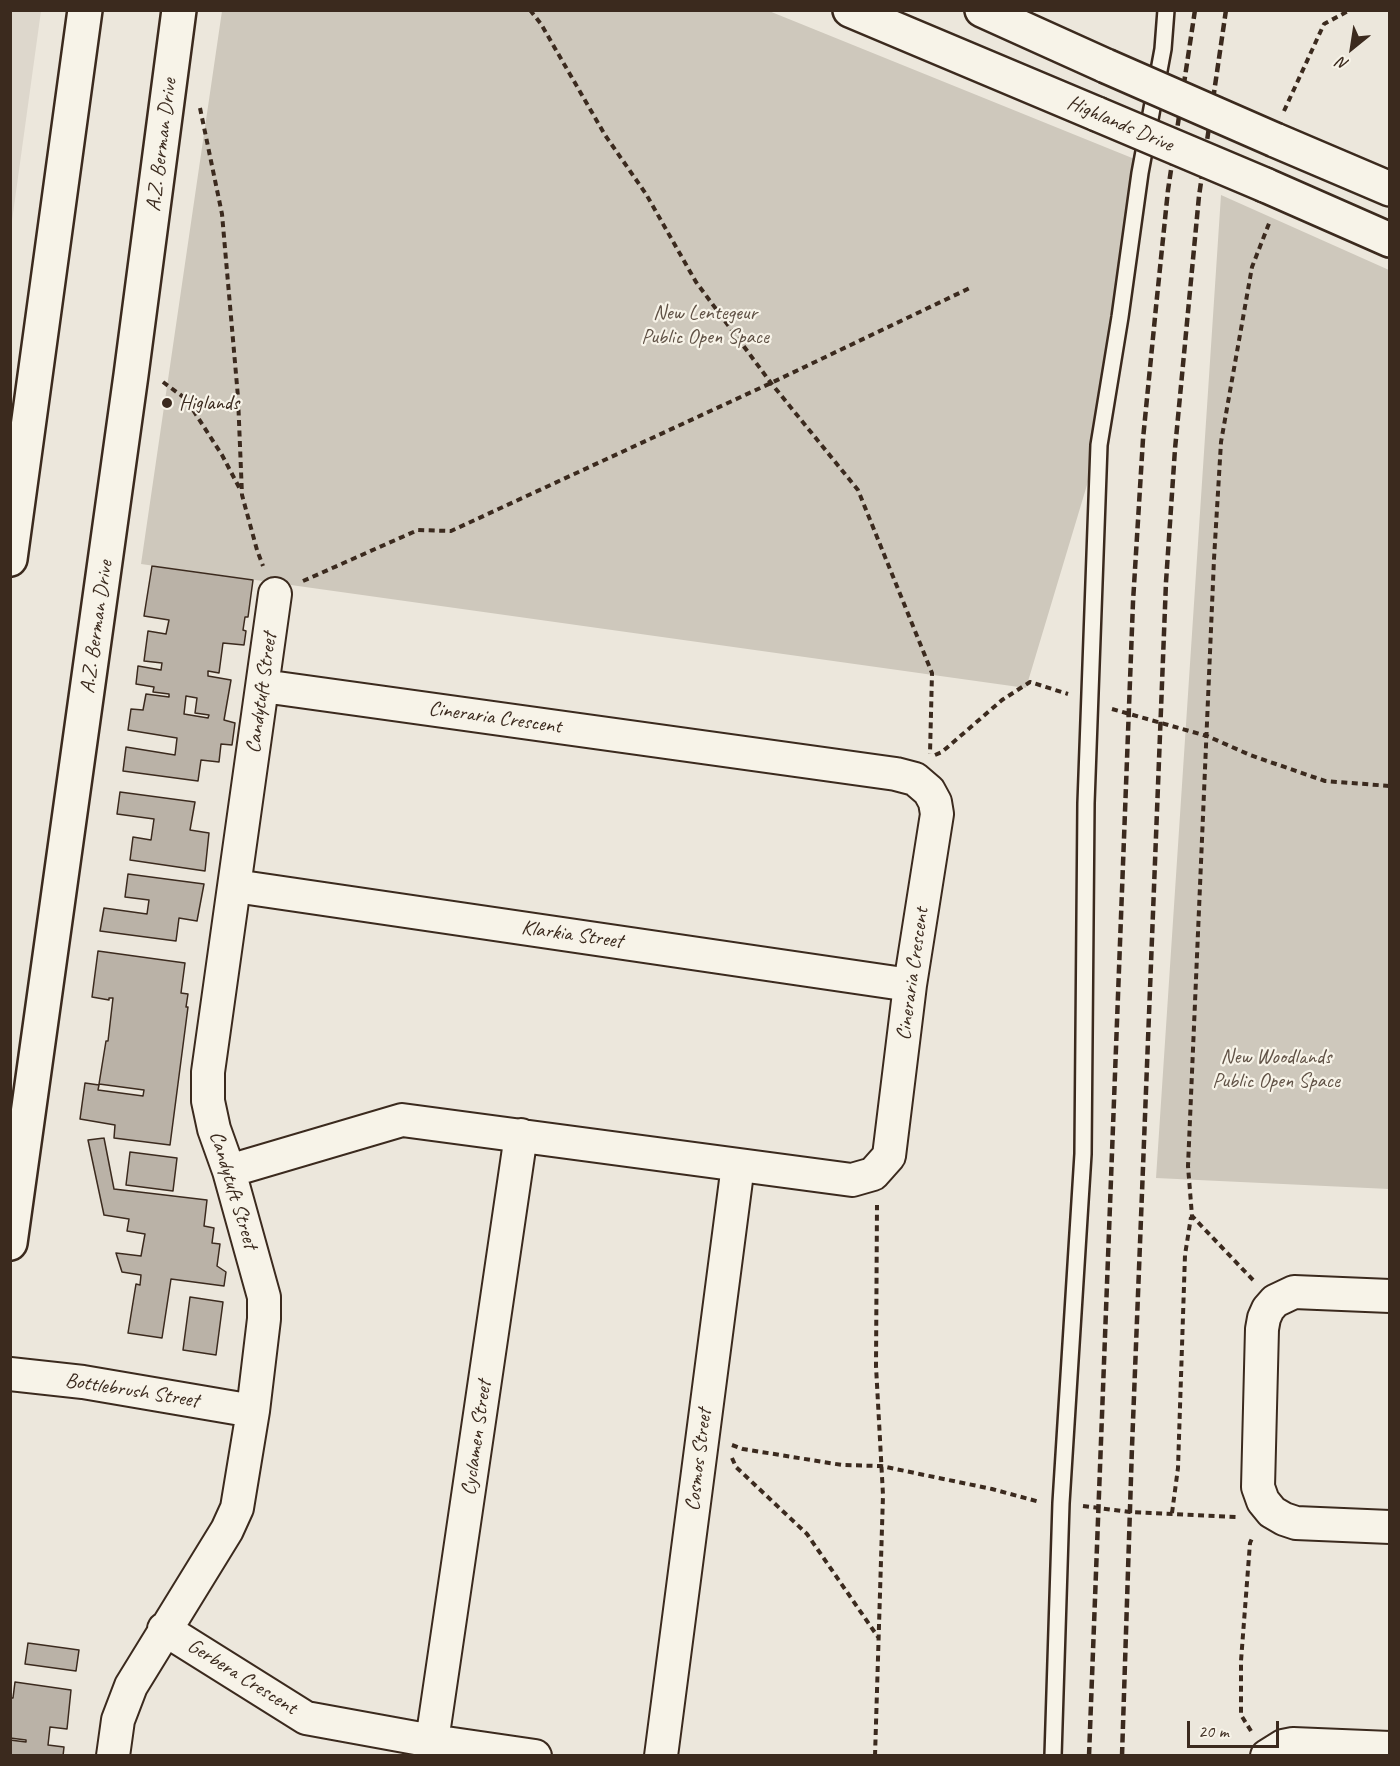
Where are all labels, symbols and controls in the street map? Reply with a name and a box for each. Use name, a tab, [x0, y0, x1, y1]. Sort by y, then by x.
north arrow	[1322, 18, 1382, 78]
text: N	[1334, 52, 1352, 75]
street label: A.Z. Berman Drive	[141, 77, 183, 213]
street label: Highlands Drive	[1063, 90, 1177, 158]
park label: New Lentegeur Public Open Space	[641, 300, 769, 350]
place label: Higlands	[179, 390, 239, 416]
marker: Higlands	[160, 396, 174, 410]
street label: A.Z. Berman Drive	[75, 559, 119, 695]
street label: Candytuft Street	[241, 631, 283, 755]
street label: Cineraria Crescent	[427, 696, 563, 740]
street label: Cineraria Crescent	[891, 906, 935, 1042]
street label: Klarkia Street	[520, 915, 624, 955]
park label: New Woodlands Public Open Space	[1212, 1044, 1340, 1094]
street label: Candytuft Street	[203, 1128, 263, 1252]
street label: Bottlebrush Street	[63, 1368, 201, 1414]
street label: Cyclamen Street	[456, 1379, 498, 1497]
street label: Cosmos Street	[680, 1407, 718, 1513]
street label: Gerbera Crescent	[183, 1633, 301, 1721]
scale bar	[1190, 1709, 1282, 1747]
text: 20 m	[1198, 1720, 1229, 1742]

